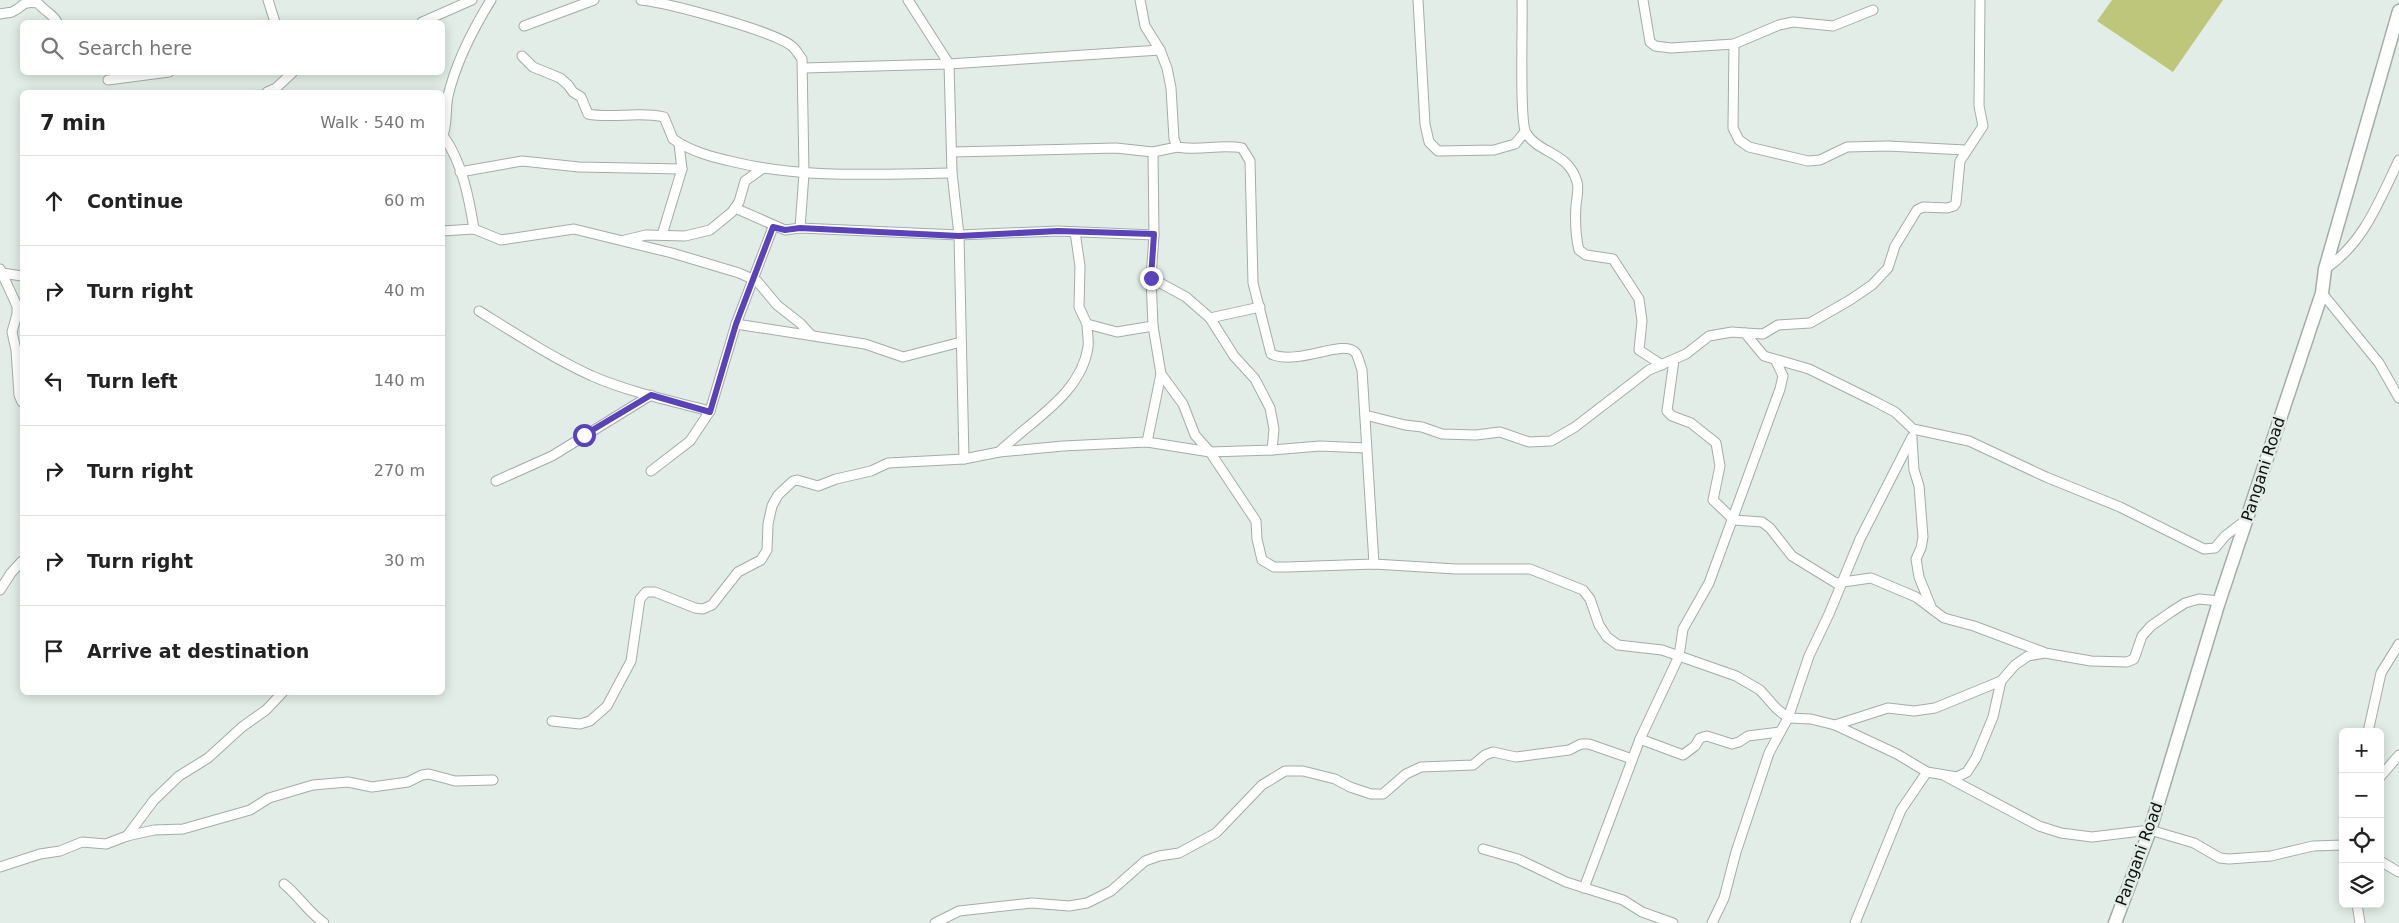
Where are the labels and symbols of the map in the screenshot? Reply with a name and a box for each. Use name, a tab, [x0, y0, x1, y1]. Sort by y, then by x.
route end	[1140, 267, 1163, 290]
street label: Pangani Road	[2237, 414, 2289, 524]
route start	[573, 424, 596, 447]
street label: Pangani Road	[2111, 800, 2167, 908]

